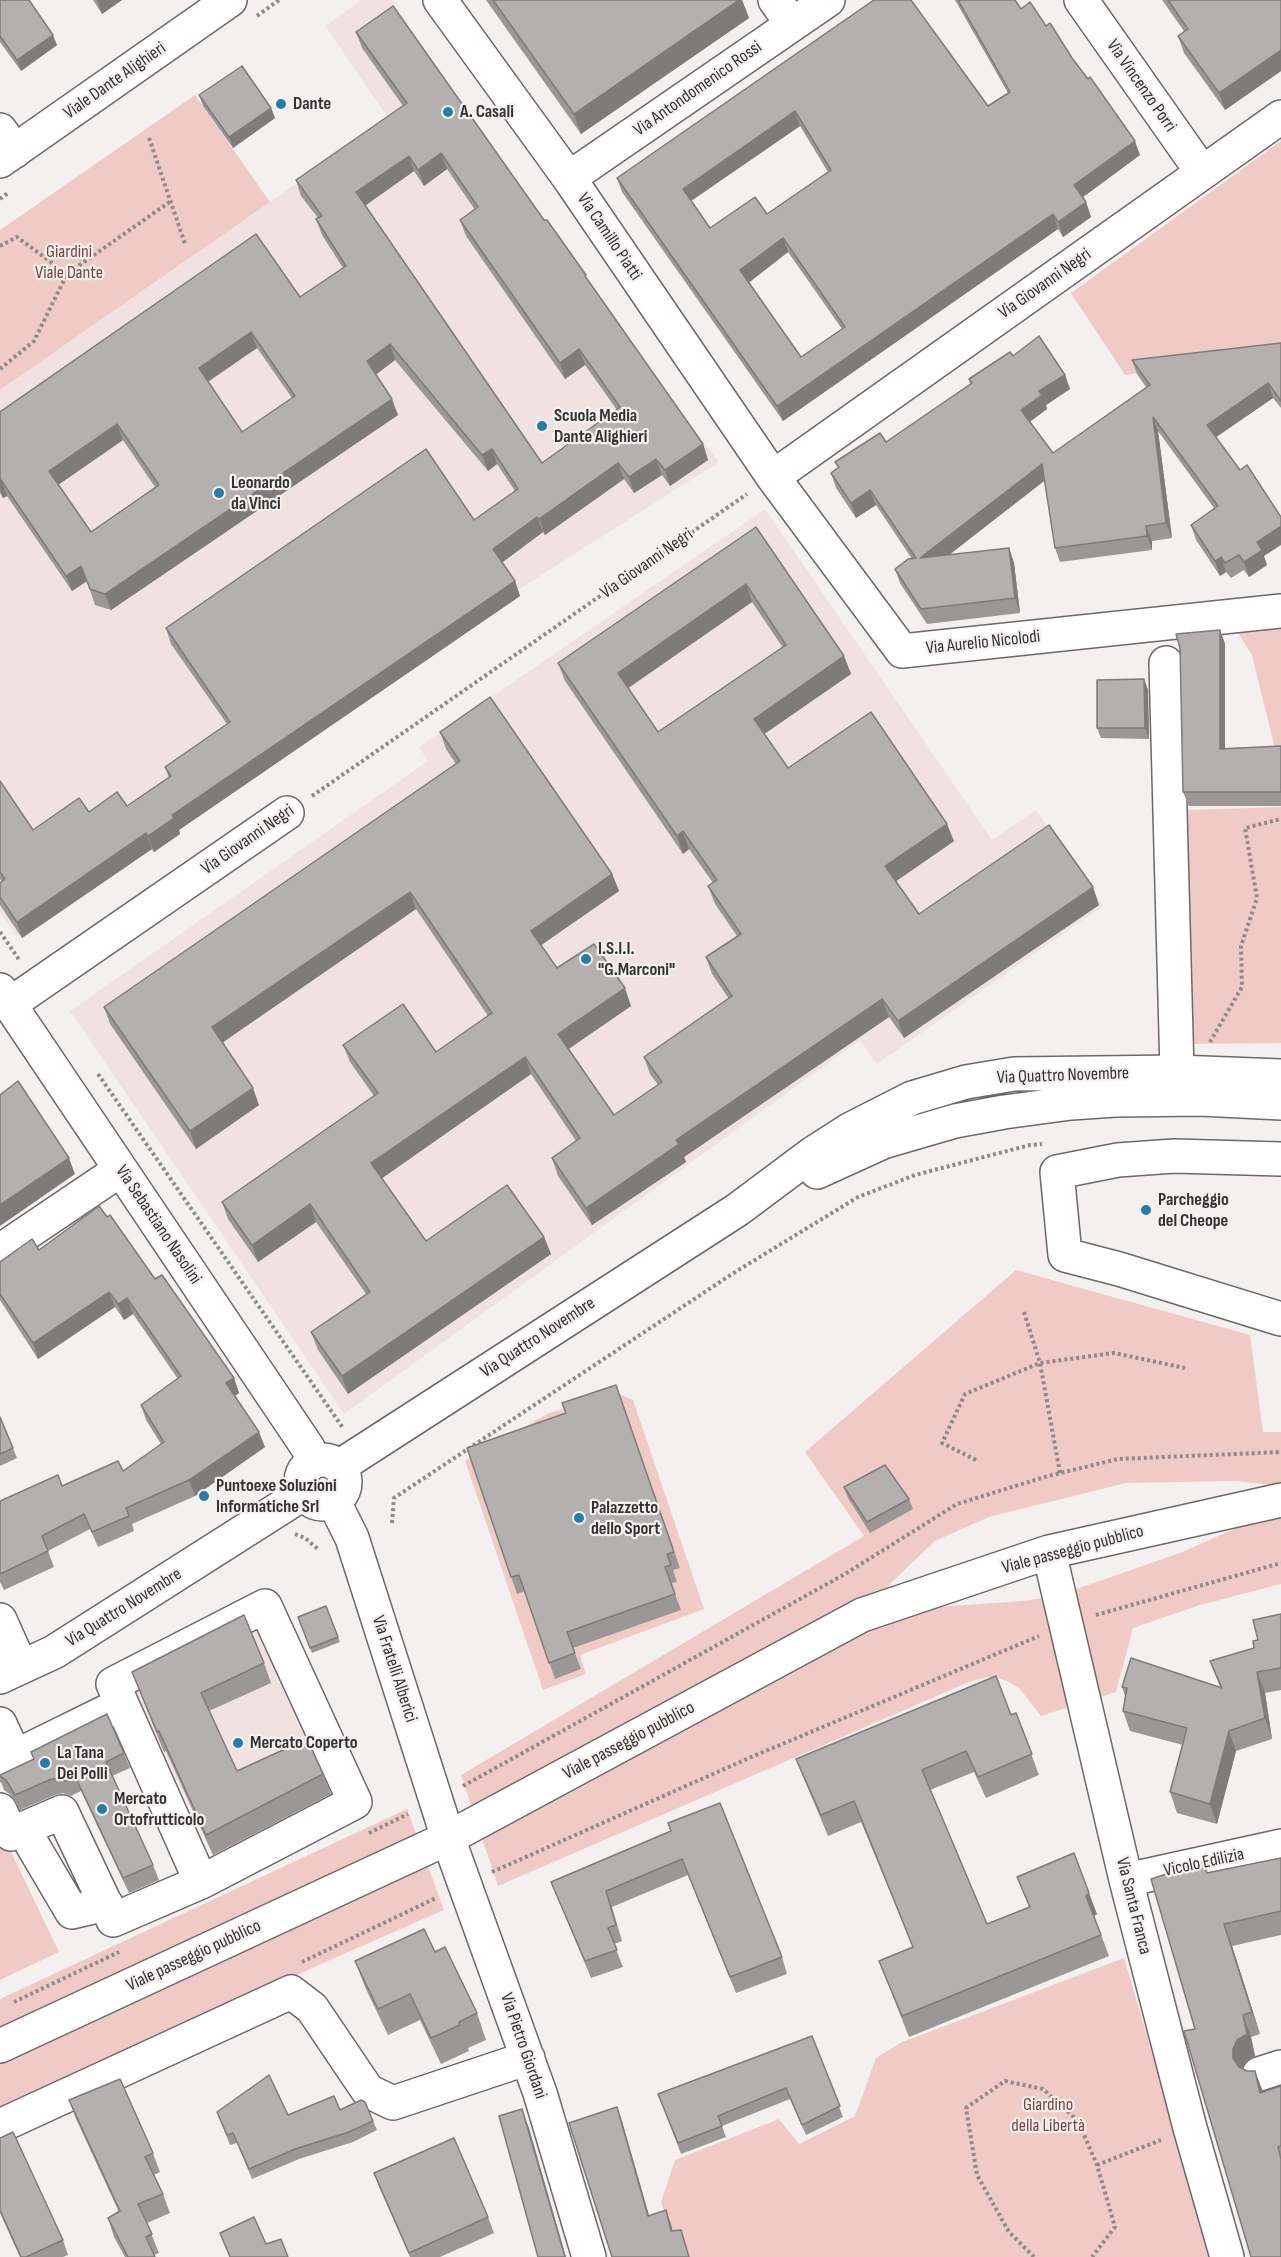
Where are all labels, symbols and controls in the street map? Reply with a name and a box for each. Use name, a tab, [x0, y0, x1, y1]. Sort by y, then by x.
street label: Via Vincenzo Porri	[1101, 36, 1181, 136]
street label: Via Antondomenico Rossi	[630, 37, 766, 141]
street label: Viale Dante Alighieri	[60, 38, 170, 124]
place label: Dante	[293, 93, 331, 115]
marker: Dante	[274, 97, 288, 111]
place label: A. Casali	[460, 101, 514, 123]
marker: A. Casali	[441, 105, 455, 119]
street label: Via Camillo Piatti	[572, 189, 646, 285]
park label: Giardini Viale Dante	[35, 241, 103, 284]
street label: Via Giovanni Negri	[994, 244, 1096, 324]
place label: Scuola Media Dante Alighieri	[554, 405, 647, 448]
marker: Scuola Media Dante Alighieri	[535, 419, 549, 433]
place label: Leonardo da Vinci	[231, 472, 290, 514]
marker: Leonardo da Vinci	[212, 486, 226, 500]
street label: Via Giovanni Negri	[596, 524, 698, 604]
street label: Via Aurelio Nicolodi	[925, 626, 1041, 660]
street label: Via Giovanni Negri	[197, 800, 299, 880]
place label: I.S.I.I. "G.Marconi"	[598, 938, 675, 980]
marker: I.S.I.I. "G.Marconi"	[579, 952, 593, 966]
street label: Via Quattro Novembre	[996, 1063, 1130, 1089]
street label: Via Sebastiano Nasolini	[110, 1161, 206, 1289]
place label: Parcheggio del Cheope	[1158, 1189, 1229, 1232]
marker: Parcheggio del Cheope	[1139, 1203, 1153, 1217]
street label: Via Quattro Novembre	[477, 1293, 599, 1383]
place label: Puntoexe Soluzioni Informatiche Srl	[216, 1475, 337, 1518]
marker: Puntoexe Soluzioni Informatiche Srl	[197, 1489, 211, 1503]
place label: Palazzetto dello Sport	[591, 1497, 660, 1540]
marker: Palazzetto dello Sport	[572, 1511, 586, 1525]
street label: Viale passeggio pubblico	[1000, 1521, 1146, 1579]
street label: Via Quattro Novembre	[62, 1564, 186, 1652]
street label: Via Fratelli Alberici	[367, 1613, 421, 1725]
street label: Viale passeggio pubblico	[560, 1697, 698, 1785]
place label: Mercato Coperto	[250, 1732, 358, 1754]
marker: Mercato Coperto	[231, 1736, 245, 1750]
place label: La Tana Dei Polli	[57, 1742, 108, 1784]
marker: La Tana Dei Polli	[38, 1756, 52, 1770]
place label: Mercato Ortofrutticolo	[114, 1788, 204, 1830]
marker: Mercato Ortofrutticolo	[95, 1802, 109, 1816]
street label: Vicolo Edilizia	[1162, 1844, 1246, 1882]
street label: Via Santa Franca	[1111, 1855, 1155, 1957]
street label: Viale passeggio pubblico	[123, 1915, 265, 1997]
street label: Via Pietro Giordani	[495, 1990, 551, 2102]
park label: Giardino della Libertà	[1011, 2094, 1085, 2136]

